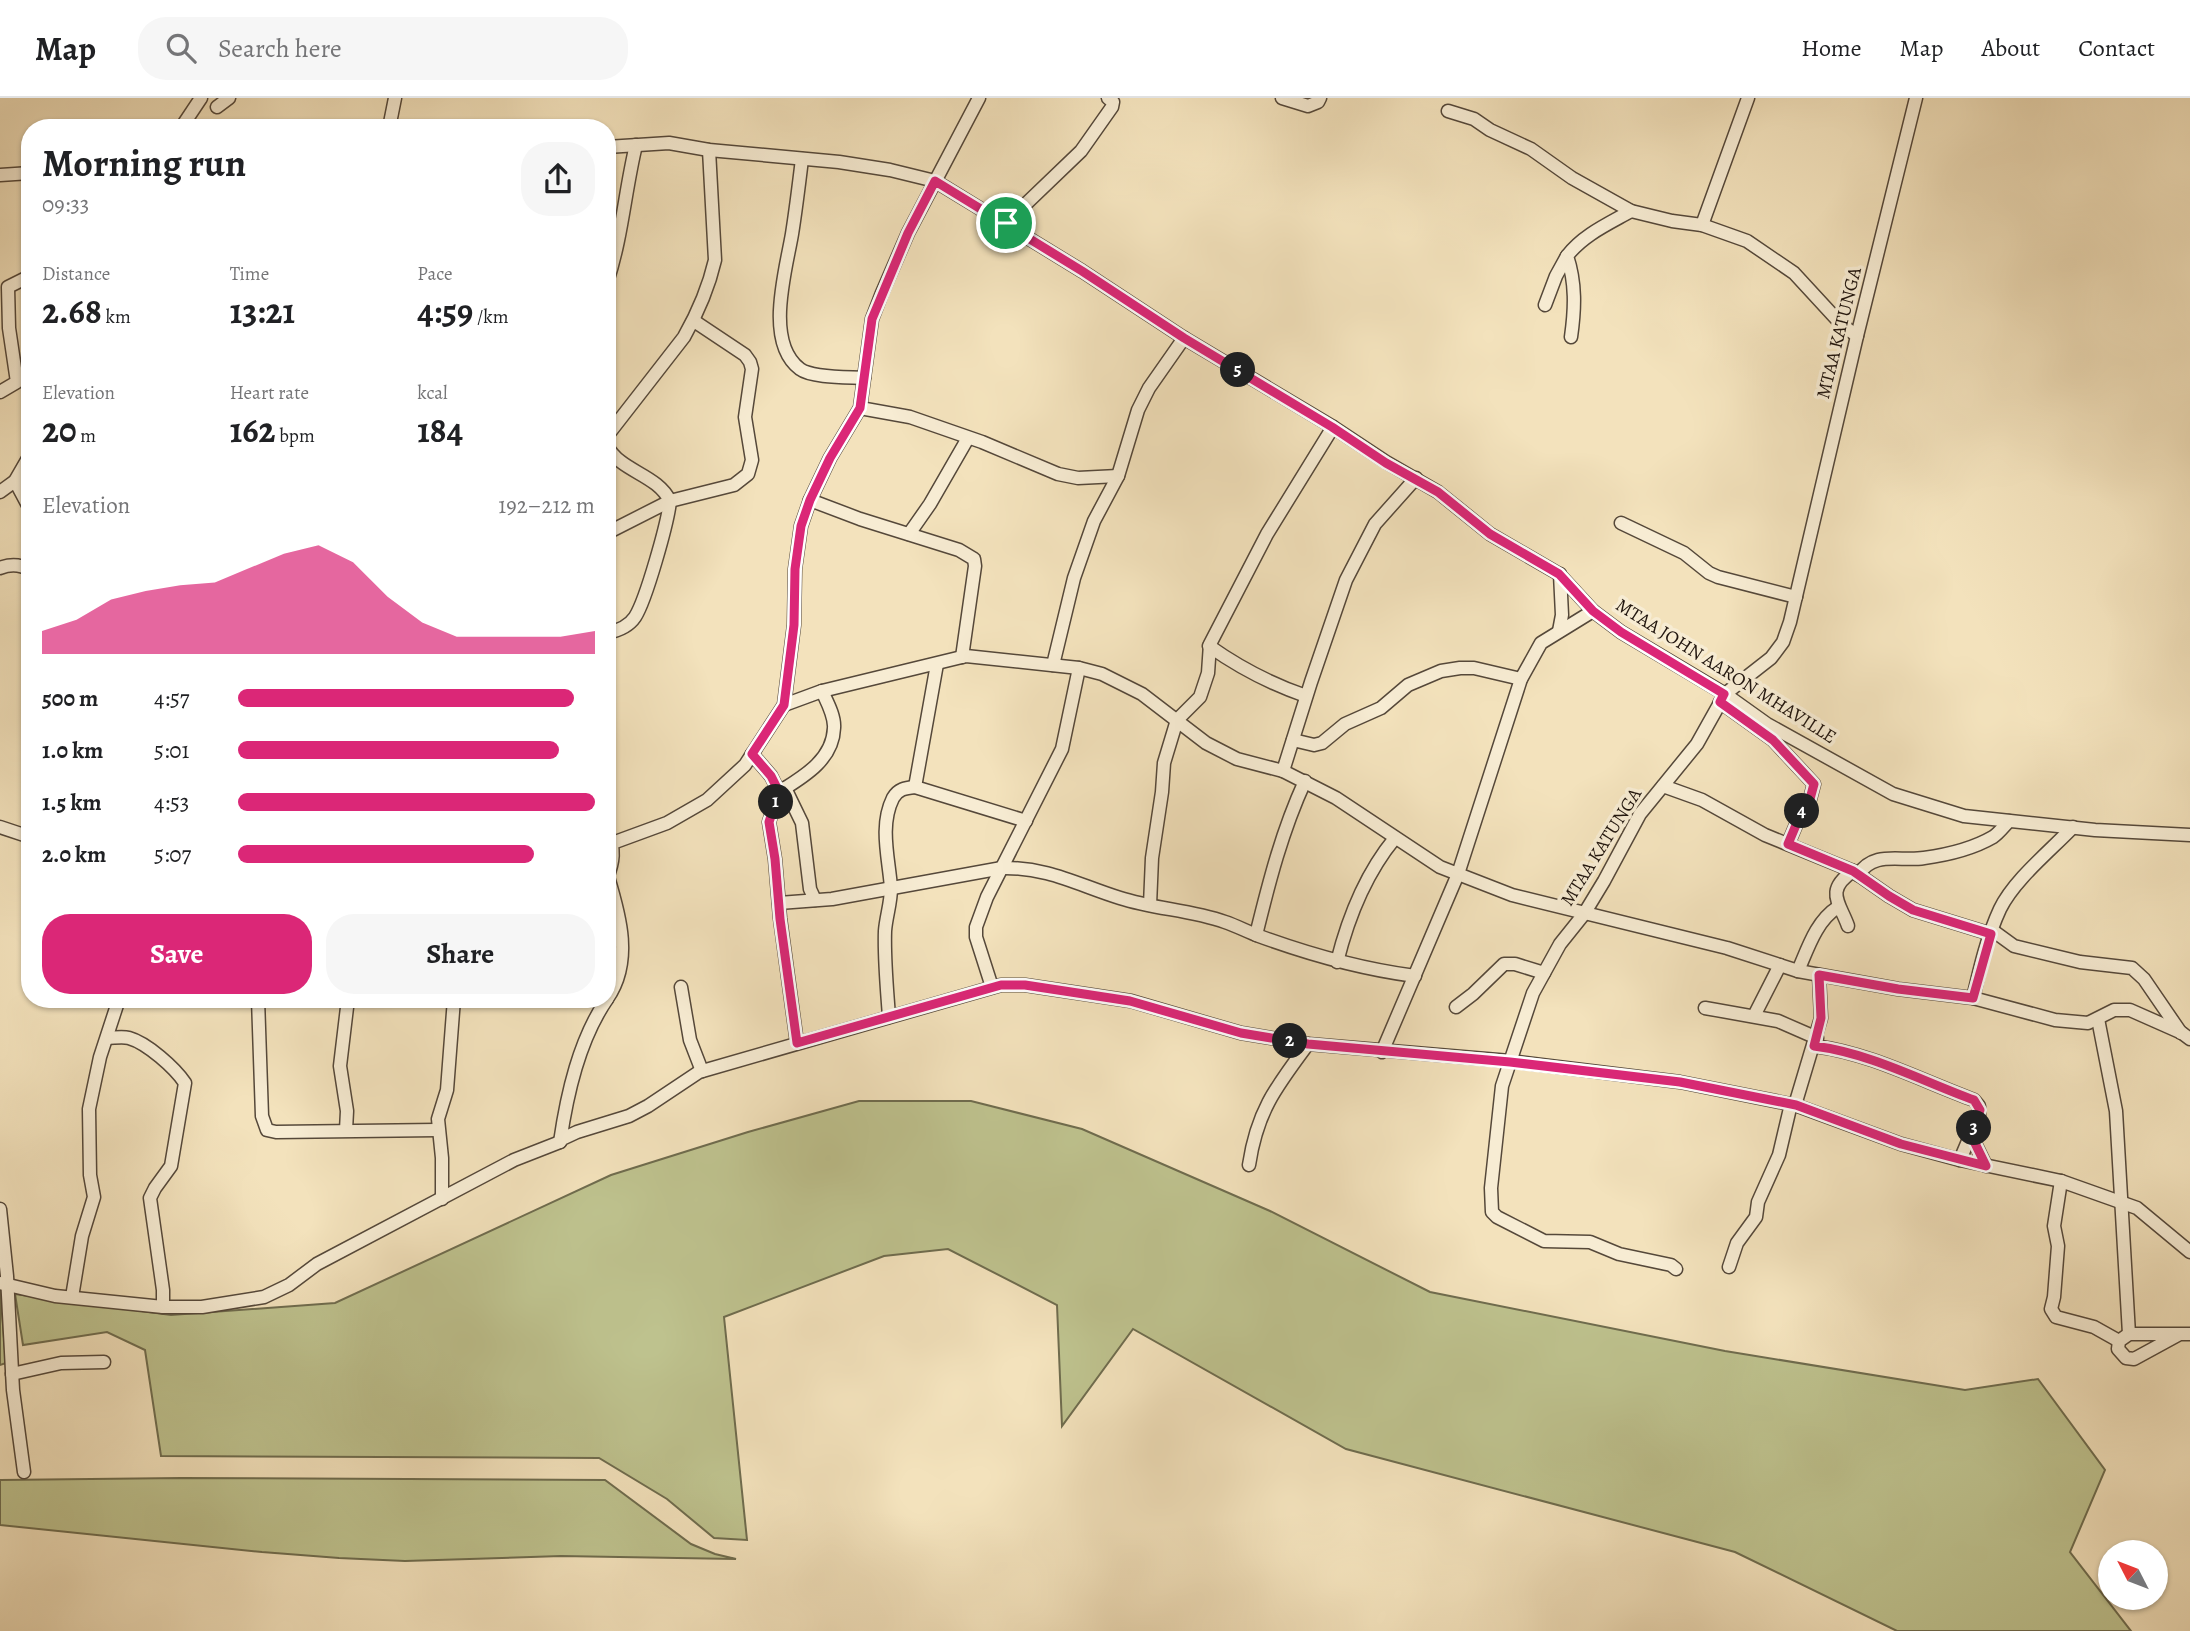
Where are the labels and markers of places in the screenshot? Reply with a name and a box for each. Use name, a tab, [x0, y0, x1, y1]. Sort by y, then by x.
pin	[976, 193, 1036, 253]
pin: 5	[1220, 352, 1256, 388]
pin: 1	[758, 784, 794, 820]
pin: 4	[1784, 794, 1820, 828]
pin: 2	[1272, 1024, 1308, 1058]
pin: 3	[1956, 1110, 1992, 1146]

